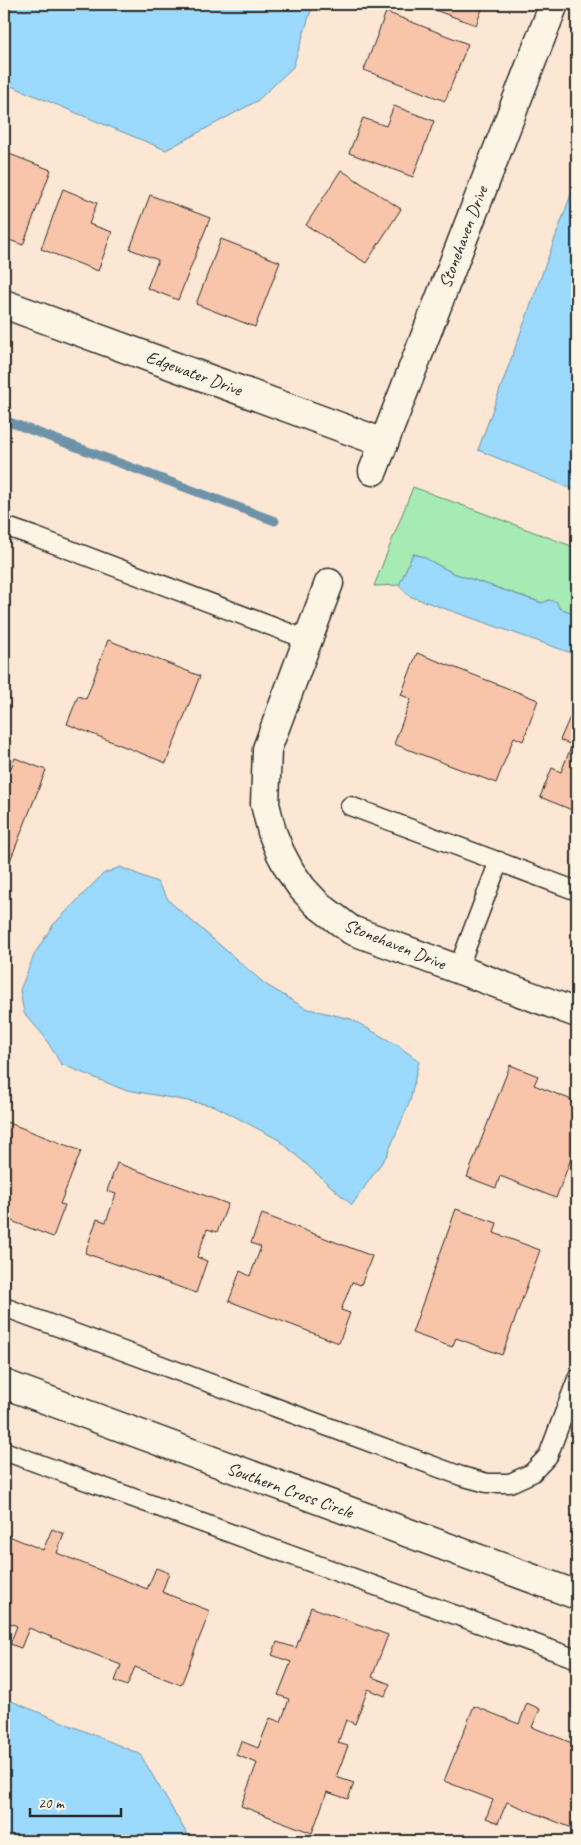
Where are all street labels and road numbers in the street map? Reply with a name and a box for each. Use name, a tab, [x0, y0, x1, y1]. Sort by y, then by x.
street label: Stonehaven Drive	[434, 182, 493, 291]
street label: Edgewater Drive	[143, 346, 246, 401]
street label: Stonehaven Drive	[341, 914, 450, 975]
street label: Southern Cross Circle	[224, 1457, 357, 1523]

